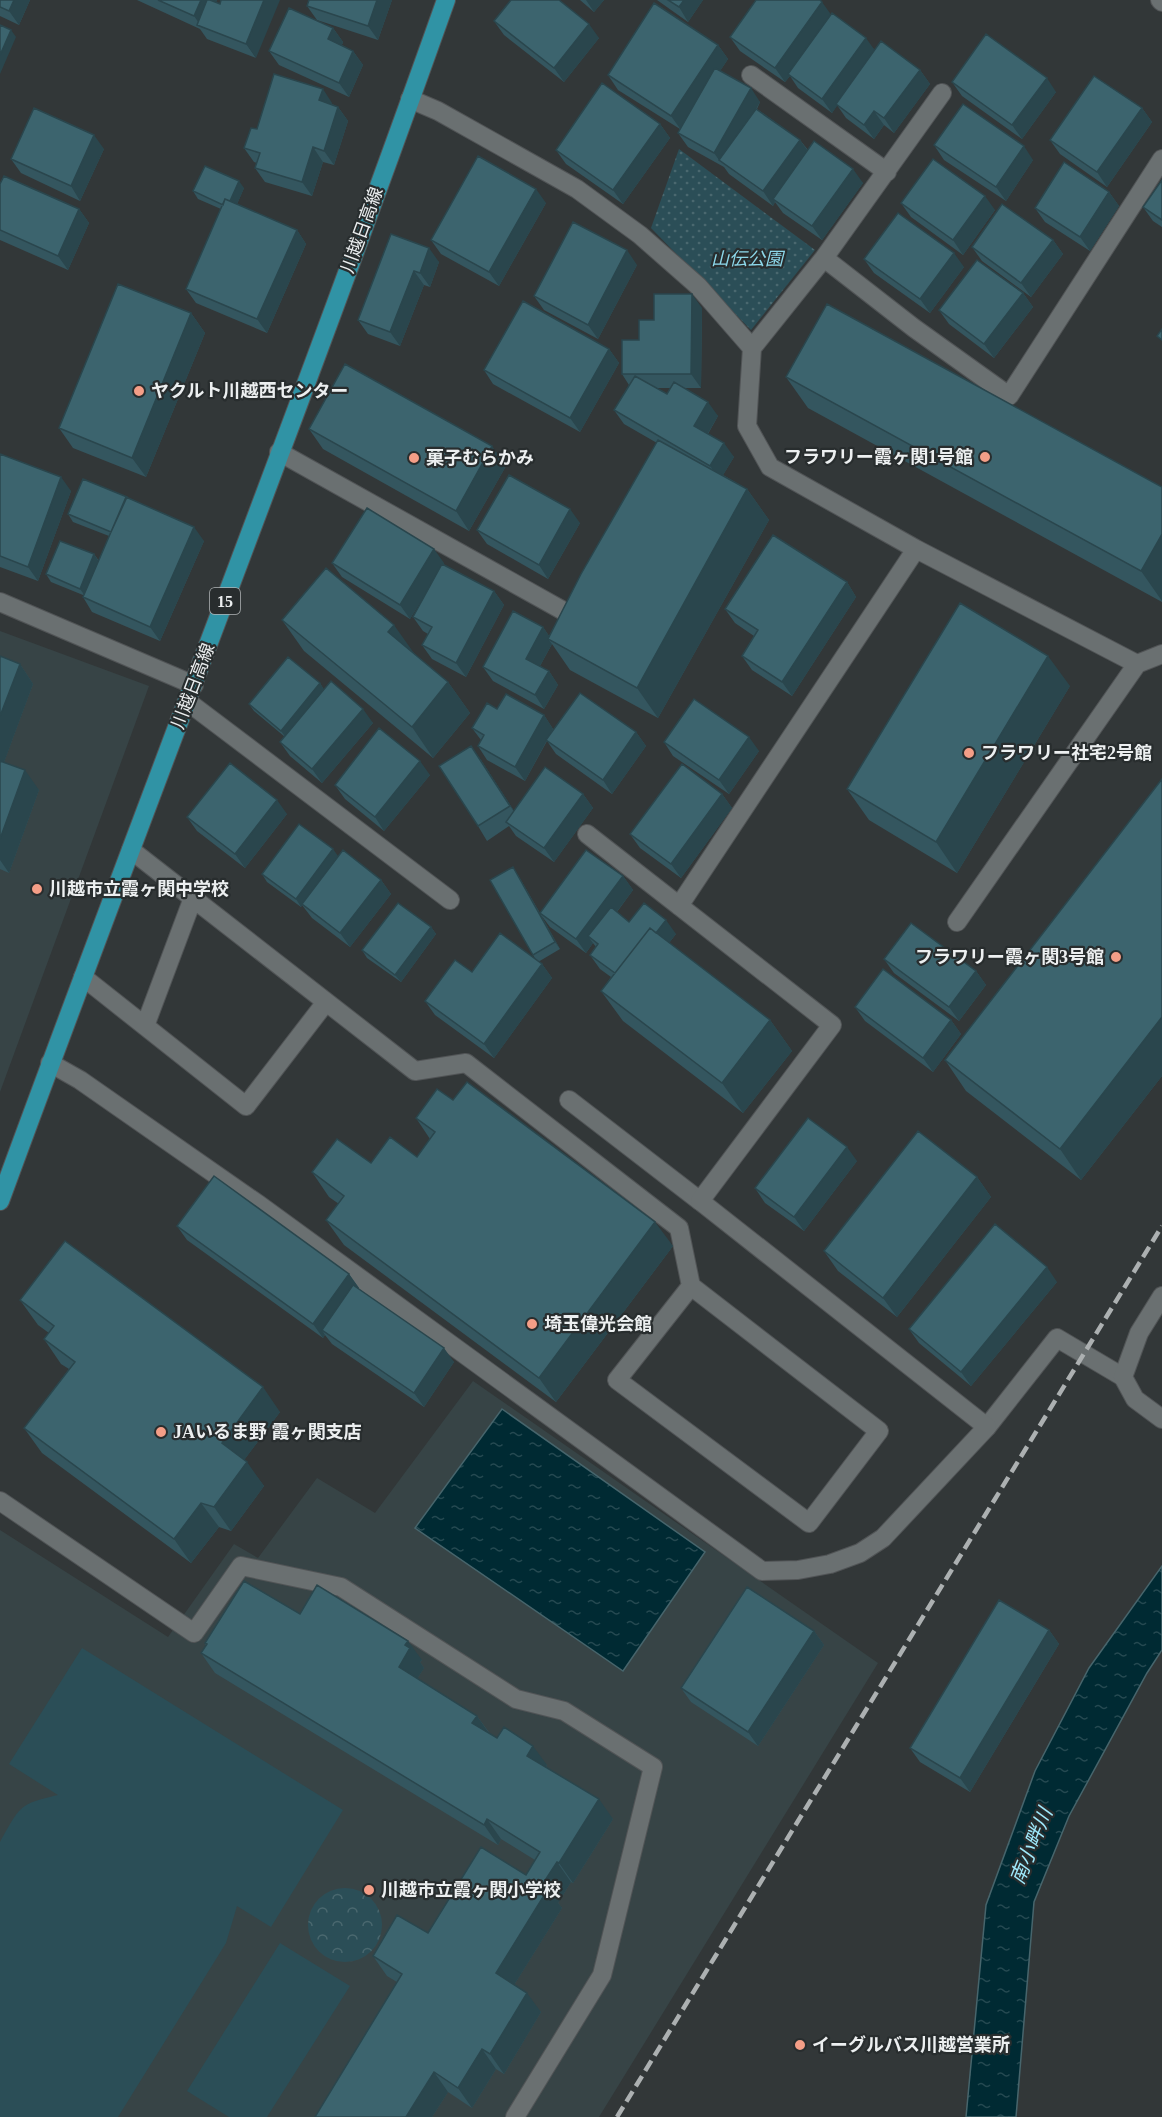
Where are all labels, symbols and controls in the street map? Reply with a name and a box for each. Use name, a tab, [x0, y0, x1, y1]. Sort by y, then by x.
street label: 川越日高線	[337, 184, 387, 276]
park label: 山伝公園	[711, 249, 786, 269]
place label: ヤクルト川越西センター	[151, 381, 348, 401]
marker: ヤクルト川越西センター	[132, 384, 146, 398]
place label: フラワリー霞ヶ関1号館	[784, 447, 973, 467]
place label: 菓子むらかみ	[426, 448, 534, 468]
marker: フラワリー霞ヶ関1号館	[978, 450, 992, 464]
marker: 菓子むらかみ	[407, 451, 421, 465]
road number: 15	[210, 588, 240, 614]
street label: 川越日高線	[168, 640, 218, 732]
place label: フラワリー社宅2号館	[981, 743, 1152, 763]
marker: フラワリー社宅2号館	[962, 746, 976, 760]
place label: 川越市立霞ヶ関中学校	[49, 879, 229, 899]
marker: 川越市立霞ヶ関中学校	[30, 882, 44, 896]
place label: フラワリー霞ヶ関3号館	[915, 947, 1104, 967]
marker: フラワリー霞ヶ関3号館	[1109, 950, 1123, 964]
place label: 埼玉偉光会館	[544, 1314, 652, 1334]
marker: 埼玉偉光会館	[525, 1317, 539, 1331]
place label: JAいるま野 霞ヶ関支店	[173, 1422, 362, 1442]
marker: JAいるま野 霞ヶ関支店	[154, 1425, 168, 1439]
water label: 南小畔川	[1006, 1803, 1057, 1887]
place label: 川越市立霞ヶ関小学校	[381, 1880, 561, 1900]
marker: 川越市立霞ヶ関小学校	[362, 1883, 376, 1897]
place label: イーグルバス川越営業所	[812, 2035, 1010, 2055]
marker: イーグルバス川越営業所	[793, 2038, 807, 2052]

